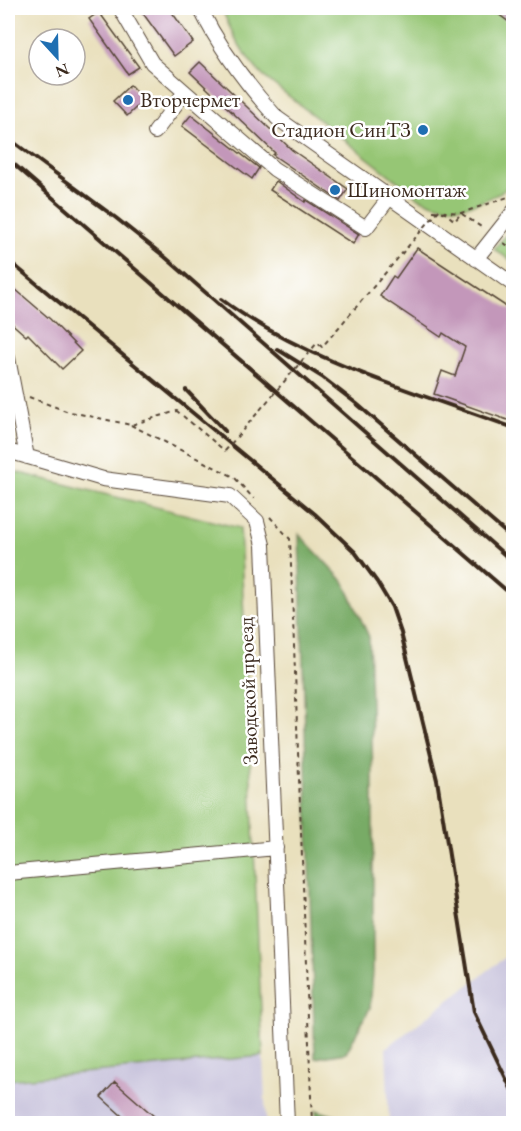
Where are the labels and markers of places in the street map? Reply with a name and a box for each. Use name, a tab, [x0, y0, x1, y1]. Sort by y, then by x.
place label: Вторчермет	[140, 86, 241, 113]
marker: Вторчермет	[121, 93, 135, 107]
place label: Стадион СинТЗ	[271, 116, 411, 143]
marker: Стадион СинТЗ	[416, 123, 430, 137]
place label: Шиномонтаж	[347, 176, 467, 203]
marker: Шиномонтаж	[328, 183, 342, 197]

